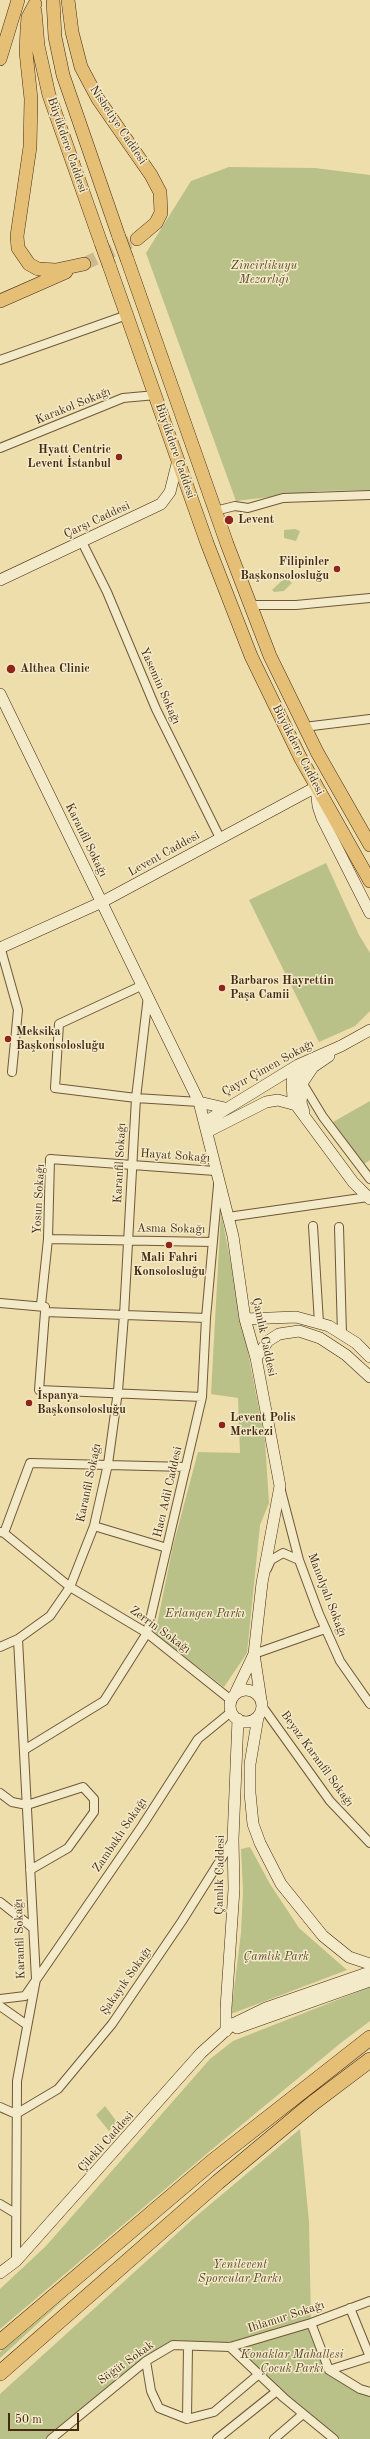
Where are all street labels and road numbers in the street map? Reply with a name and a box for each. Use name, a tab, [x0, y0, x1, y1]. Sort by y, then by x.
street label: Nisbetiye Caddesi	[86, 83, 150, 167]
street label: Büyükdere Caddesi	[44, 96, 90, 194]
street label: Karakol Sokağı	[33, 384, 113, 428]
street label: Büyükdere Caddesi	[152, 402, 198, 500]
street label: Çarşı Caddesi	[62, 498, 132, 542]
street label: Yasemin Sokağı	[137, 645, 183, 727]
street label: Büyükdere Caddesi	[269, 702, 327, 798]
street label: Karanfil Sokağı	[62, 801, 110, 879]
street label: Levent Caddesi	[126, 828, 202, 880]
street label: Çayır Çimen Sokağı	[219, 1037, 317, 1099]
street label: Karanfil Sokağı	[111, 1122, 129, 1204]
street label: Hayat Sokağı	[140, 1146, 210, 1166]
street label: Yosun Sokağı	[30, 1163, 48, 1235]
street label: Asma Sokağı	[137, 1221, 205, 1237]
street label: Çamlık Caddesi	[249, 1296, 279, 1378]
street label: Karanfil Sokağı	[74, 1442, 104, 1524]
street label: Hacı Adil Caddesi	[151, 1445, 185, 1539]
street label: Manolyalı Sokağı	[304, 1551, 350, 1639]
street label: Zerrin Sokağı	[127, 1603, 193, 1657]
street label: Beyaz Karanfil Sokağı	[277, 1708, 357, 1810]
street label: Zambaklı Sokağı	[90, 1795, 150, 1875]
street label: Çamlık Caddesi	[212, 1835, 228, 1915]
street label: Karanfil Sokağı	[11, 1898, 29, 1980]
street label: Şakayık Sokağı	[97, 1944, 155, 2018]
street label: Çilekli Caddesi	[75, 2109, 137, 2175]
street label: Ihlamur Sokağı	[246, 2298, 326, 2336]
street label: Söğüt Sokak	[95, 2338, 157, 2388]

